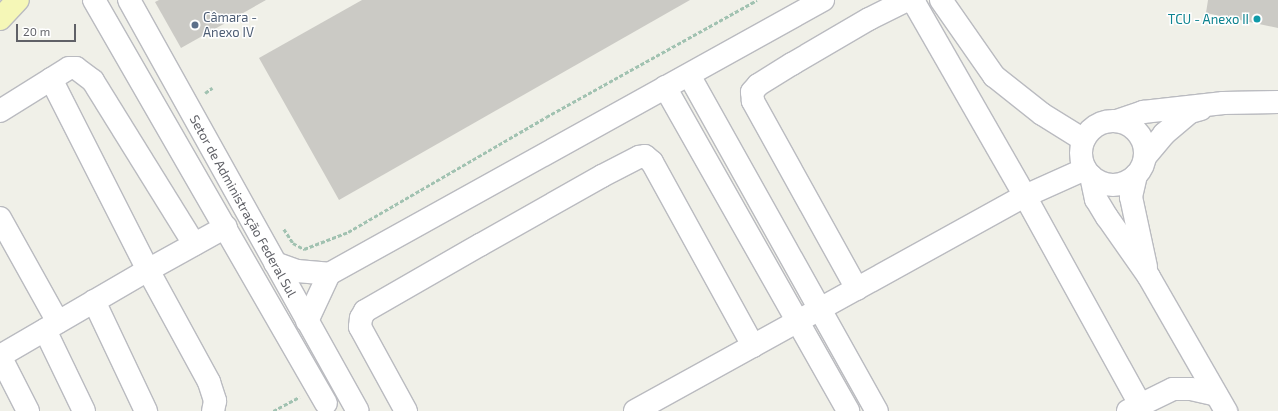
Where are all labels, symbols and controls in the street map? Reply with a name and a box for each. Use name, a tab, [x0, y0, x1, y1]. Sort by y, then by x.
place label: Câmara - Anexo IV	[203, 10, 257, 41]
place label: TCU - Anexo II	[1167, 11, 1249, 27]
marker: TCU - Anexo II	[1252, 14, 1262, 24]
scale bar	[18, 16, 78, 42]
marker: Câmara - Anexo IV	[190, 20, 200, 30]
text: 20 m	[23, 24, 50, 38]
street label: Setor de Administração Federal Sul	[186, 112, 300, 300]

